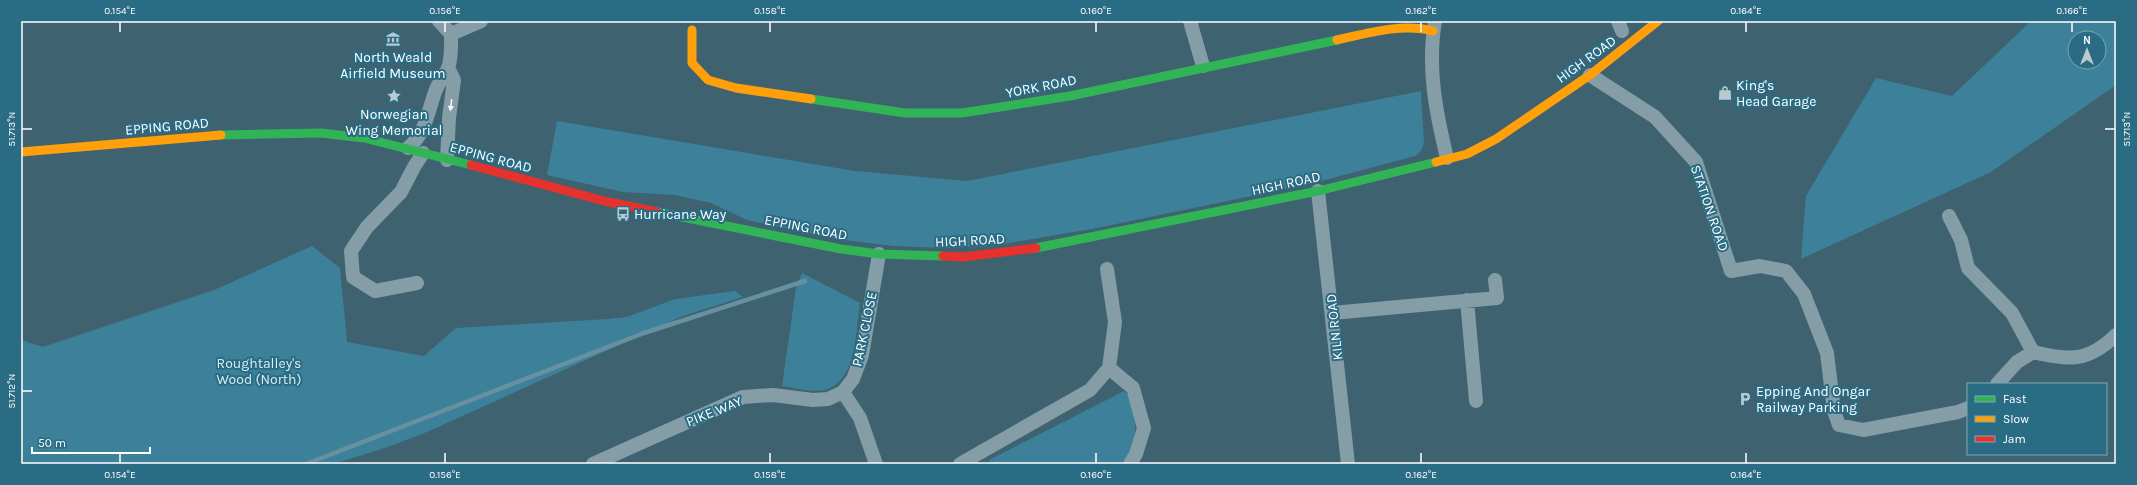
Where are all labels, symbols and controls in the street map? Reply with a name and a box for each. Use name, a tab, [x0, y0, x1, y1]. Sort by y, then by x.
text: 0.154°E	[104, 5, 136, 17]
text: 0.156°E	[429, 5, 461, 17]
text: 0.158°E	[754, 5, 786, 17]
text: 0.160°E	[1080, 5, 1112, 17]
text: 0.162°E	[1405, 5, 1437, 17]
text: 0.164°E	[1730, 5, 1762, 17]
text: 0.166°E	[2056, 5, 2088, 17]
north arrow	[2067, 30, 2107, 70]
museum icon: North Weald Airfield Museum	[385, 31, 401, 47]
street label: HIGH ROAD	[1553, 32, 1620, 87]
text: N	[2083, 34, 2091, 47]
place label: North Weald Airfield Museum	[340, 49, 446, 82]
street label: YORK ROAD	[1004, 71, 1078, 102]
place label: King's Head Garage	[1736, 77, 1816, 110]
shop icon: King's Head Garage	[1717, 85, 1733, 101]
place icon: Norwegian Wing Memorial	[386, 88, 402, 104]
one-way arrow	[448, 99, 454, 111]
place label: Norwegian Wing Memorial	[345, 106, 443, 139]
text: 51.713°N	[6, 112, 18, 146]
text: 51.713°N	[2121, 112, 2133, 146]
street label: EPPING ROAD	[124, 114, 210, 139]
street label: EPPING ROAD	[448, 138, 534, 177]
street label: STATION ROAD	[1687, 163, 1732, 254]
street label: HIGH ROAD	[1250, 168, 1322, 199]
bus stop icon: Hurricane Way	[615, 206, 631, 222]
place label: Hurricane Way	[634, 206, 727, 223]
street label: EPPING ROAD	[763, 211, 849, 244]
street label: HIGH ROAD	[935, 230, 1005, 251]
street label: PARK CLOSE	[848, 290, 881, 368]
street label: KILN ROAD	[1323, 293, 1346, 361]
park label: Roughtalley's Wood (North)	[217, 355, 301, 388]
text: 51.712°N	[6, 374, 18, 408]
place label: Epping And Ongar Railway Parking	[1756, 383, 1871, 416]
legend	[1967, 383, 2107, 455]
parking icon: Epping And Ongar Railway Parking	[1737, 391, 1753, 407]
street label: PIKE WAY	[684, 392, 745, 430]
text: Fast	[2003, 392, 2027, 406]
text: Slow	[2003, 412, 2029, 426]
scale bar	[32, 429, 150, 455]
text: Jam	[2003, 432, 2026, 446]
text: 50 m	[38, 436, 66, 450]
text: 0.154°E	[104, 469, 136, 481]
text: 0.156°E	[429, 469, 461, 481]
text: 0.158°E	[754, 469, 786, 481]
text: 0.160°E	[1080, 469, 1112, 481]
text: 0.162°E	[1405, 469, 1437, 481]
text: 0.164°E	[1730, 469, 1762, 481]

